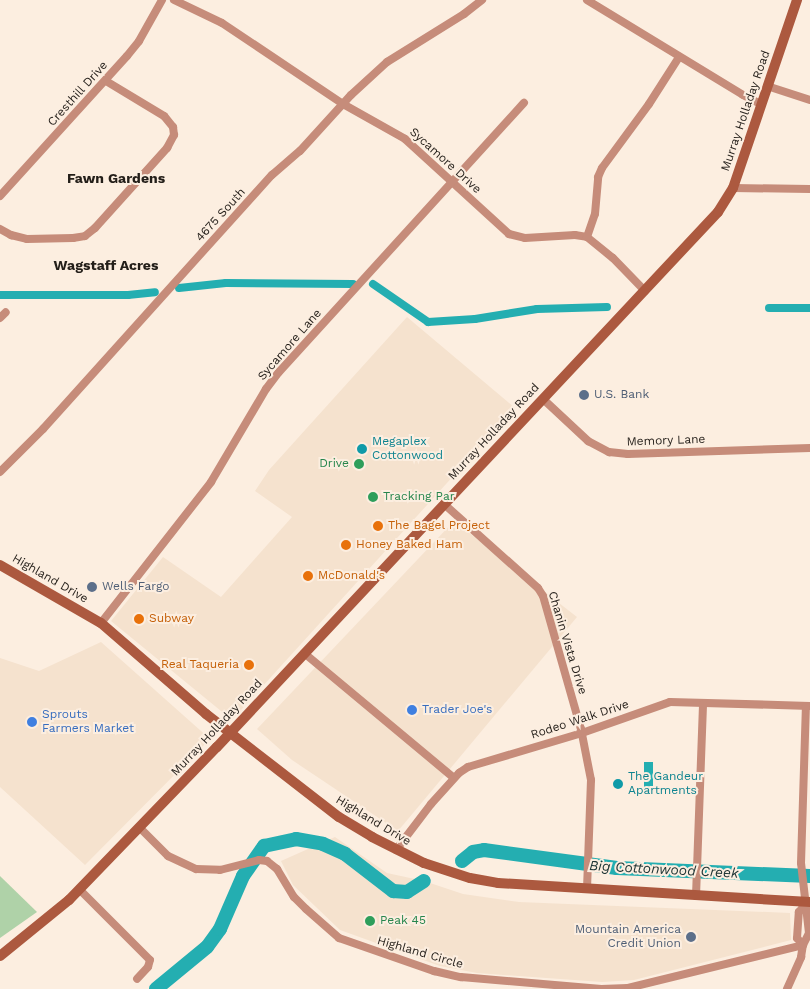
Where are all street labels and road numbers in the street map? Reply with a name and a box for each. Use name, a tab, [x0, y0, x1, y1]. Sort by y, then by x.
street label: Murray Holladay Road	[718, 48, 774, 174]
street label: Cresthill Drive	[45, 58, 111, 130]
street label: Sycamore Drive	[406, 125, 484, 197]
street label: 4675 South	[193, 185, 249, 245]
street label: Sycamore Lane	[255, 306, 325, 384]
street label: Murray Holladay Road	[445, 380, 543, 484]
street label: Memory Lane	[626, 432, 706, 450]
street label: Highland Drive	[10, 551, 90, 607]
street label: Chanin Vista Drive	[544, 589, 590, 697]
street label: Murray Holladay Road	[168, 676, 266, 780]
street label: Rodeo Walk Drive	[529, 697, 631, 743]
street label: Highland Drive	[333, 793, 413, 849]
street label: Highland Circle	[375, 934, 465, 972]

